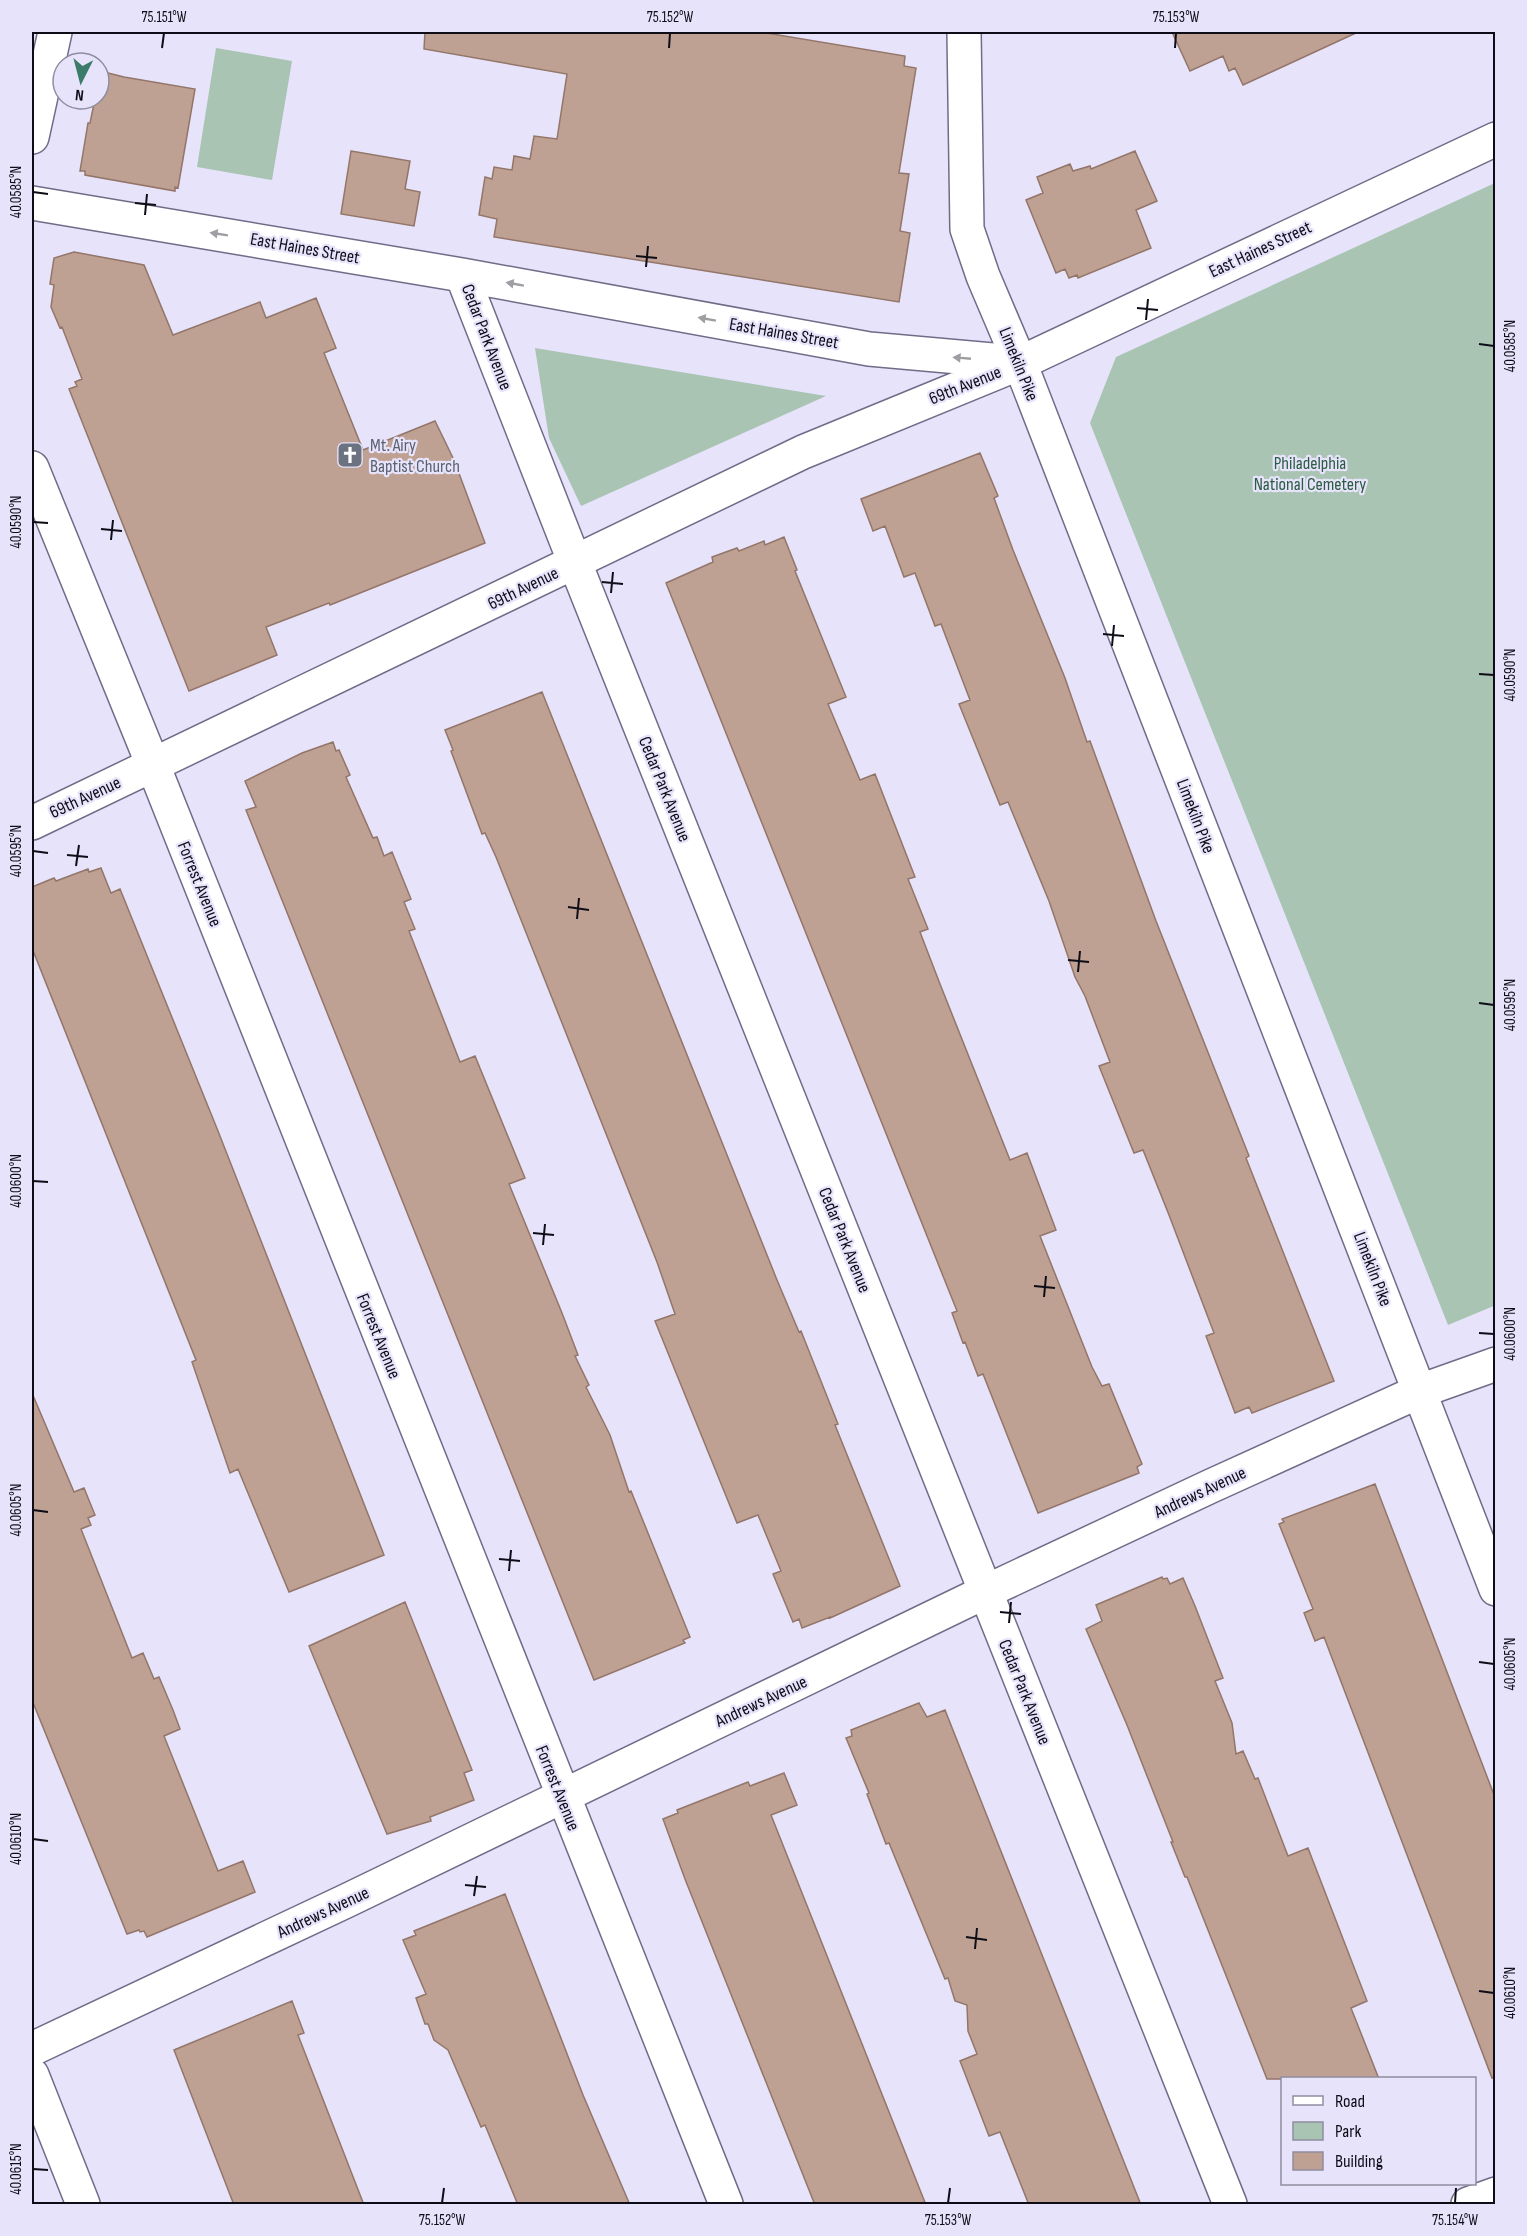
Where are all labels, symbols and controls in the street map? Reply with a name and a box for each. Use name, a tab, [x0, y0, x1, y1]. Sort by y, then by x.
text: 75.151°W	[141, 8, 187, 27]
text: 75.152°W	[647, 8, 694, 27]
text: 75.153°W	[1153, 8, 1200, 27]
north arrow	[51, 51, 111, 111]
text: N	[74, 85, 85, 104]
text: 40.0585°N	[7, 166, 26, 218]
street label: East Haines Street	[1206, 216, 1315, 282]
one-way arrow	[209, 229, 228, 238]
street label: East Haines Street	[249, 229, 362, 269]
one-way arrow	[505, 280, 524, 289]
street label: Cedar Park Avenue	[457, 281, 516, 393]
one-way arrow	[697, 314, 716, 323]
street label: East Haines Street	[728, 314, 841, 354]
text: 40.0585°N	[1501, 320, 1520, 372]
street label: Limekiln Pike	[994, 324, 1043, 404]
one-way arrow	[952, 353, 971, 362]
street label: 69th Avenue	[926, 362, 1004, 409]
place label: Mt. Airy Baptist Church	[370, 435, 460, 477]
church icon: Mt. Airy Baptist Church	[335, 440, 365, 470]
park label: Philadelphia National Cemetery	[1254, 453, 1366, 495]
text: 40.0590°N	[7, 495, 26, 549]
street label: 69th Avenue	[484, 562, 562, 615]
text: 40.0590°N	[1501, 648, 1520, 702]
street label: Cedar Park Avenue	[634, 734, 695, 845]
street label: 69th Avenue	[46, 772, 124, 823]
street label: Limekiln Pike	[1172, 776, 1219, 856]
text: 40.0595°N	[7, 825, 26, 877]
street label: Forrest Avenue	[173, 838, 226, 930]
text: 40.0595°N	[1501, 979, 1520, 1031]
text: 40.0600°N	[7, 1154, 26, 1208]
street label: Cedar Park Avenue	[814, 1185, 875, 1296]
street label: Limekiln Pike	[1349, 1229, 1396, 1309]
street label: Forrest Avenue	[352, 1290, 405, 1382]
text: 40.0600°N	[1501, 1307, 1520, 1361]
street label: Andrews Avenue	[1150, 1462, 1249, 1523]
text: 40.0605°N	[7, 1484, 26, 1536]
street label: Cedar Park Avenue	[994, 1637, 1055, 1748]
text: 40.0605°N	[1501, 1638, 1520, 1690]
street label: Andrews Avenue	[711, 1671, 810, 1732]
street label: Forrest Avenue	[531, 1742, 584, 1834]
text: 40.0610°N	[7, 1813, 26, 1865]
street label: Andrews Avenue	[273, 1882, 372, 1943]
text: 40.0610°N	[1501, 1967, 1520, 2019]
legend	[1281, 2077, 1476, 2185]
text: Road	[1335, 2091, 1365, 2112]
text: Park	[1335, 2121, 1361, 2142]
text: 40.0615°N	[7, 2143, 26, 2195]
text: Building	[1335, 2151, 1383, 2172]
text: 75.152°W	[419, 2211, 466, 2230]
text: 75.153°W	[925, 2211, 972, 2230]
text: 75.154°W	[1432, 2211, 1478, 2230]

